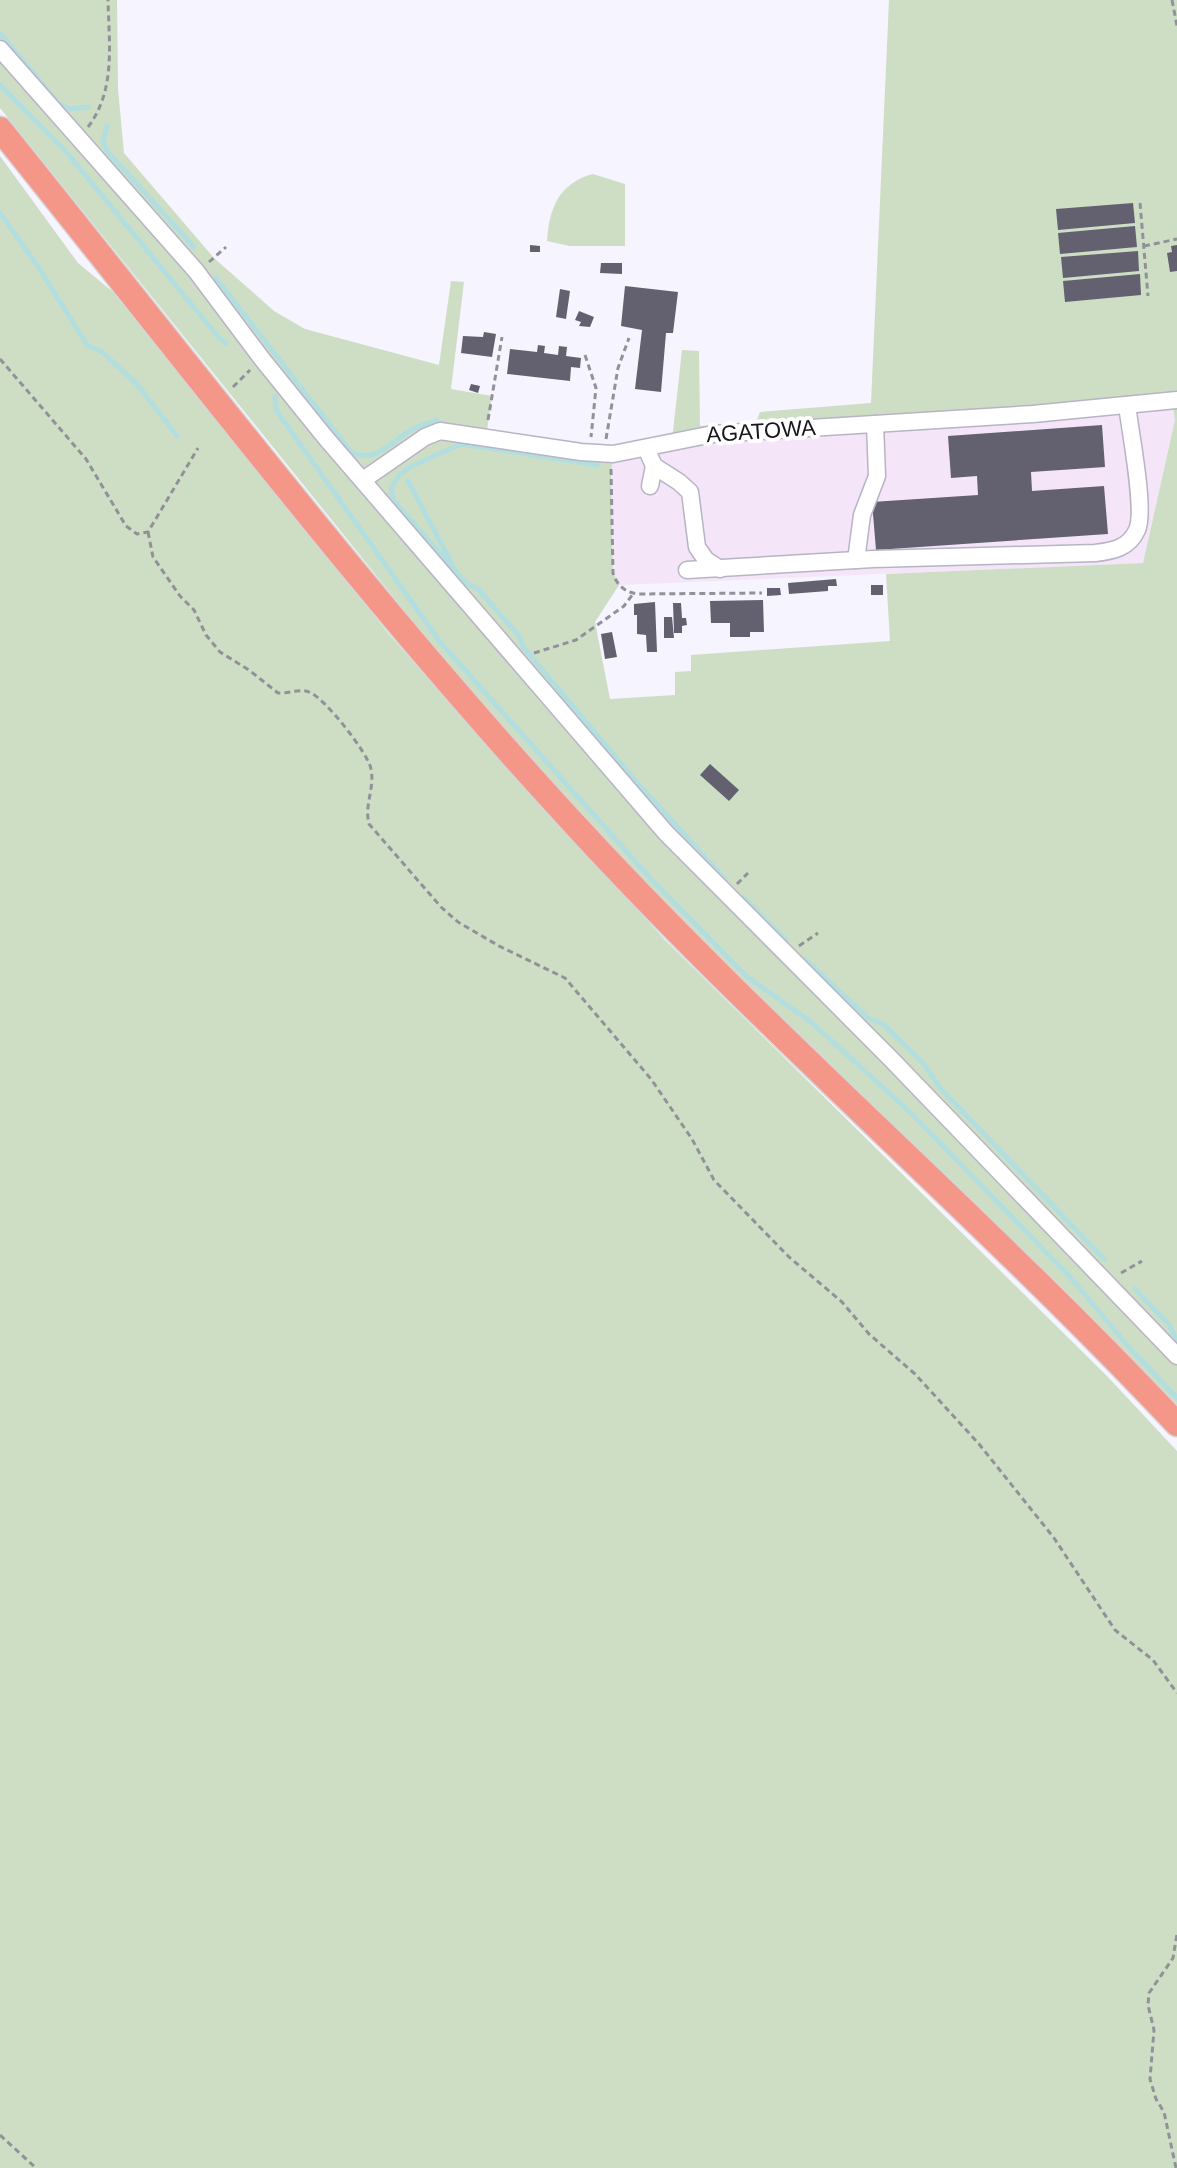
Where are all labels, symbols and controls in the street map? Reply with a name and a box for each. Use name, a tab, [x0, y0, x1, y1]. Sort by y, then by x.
street label: AGATOWA	[705, 415, 817, 447]

